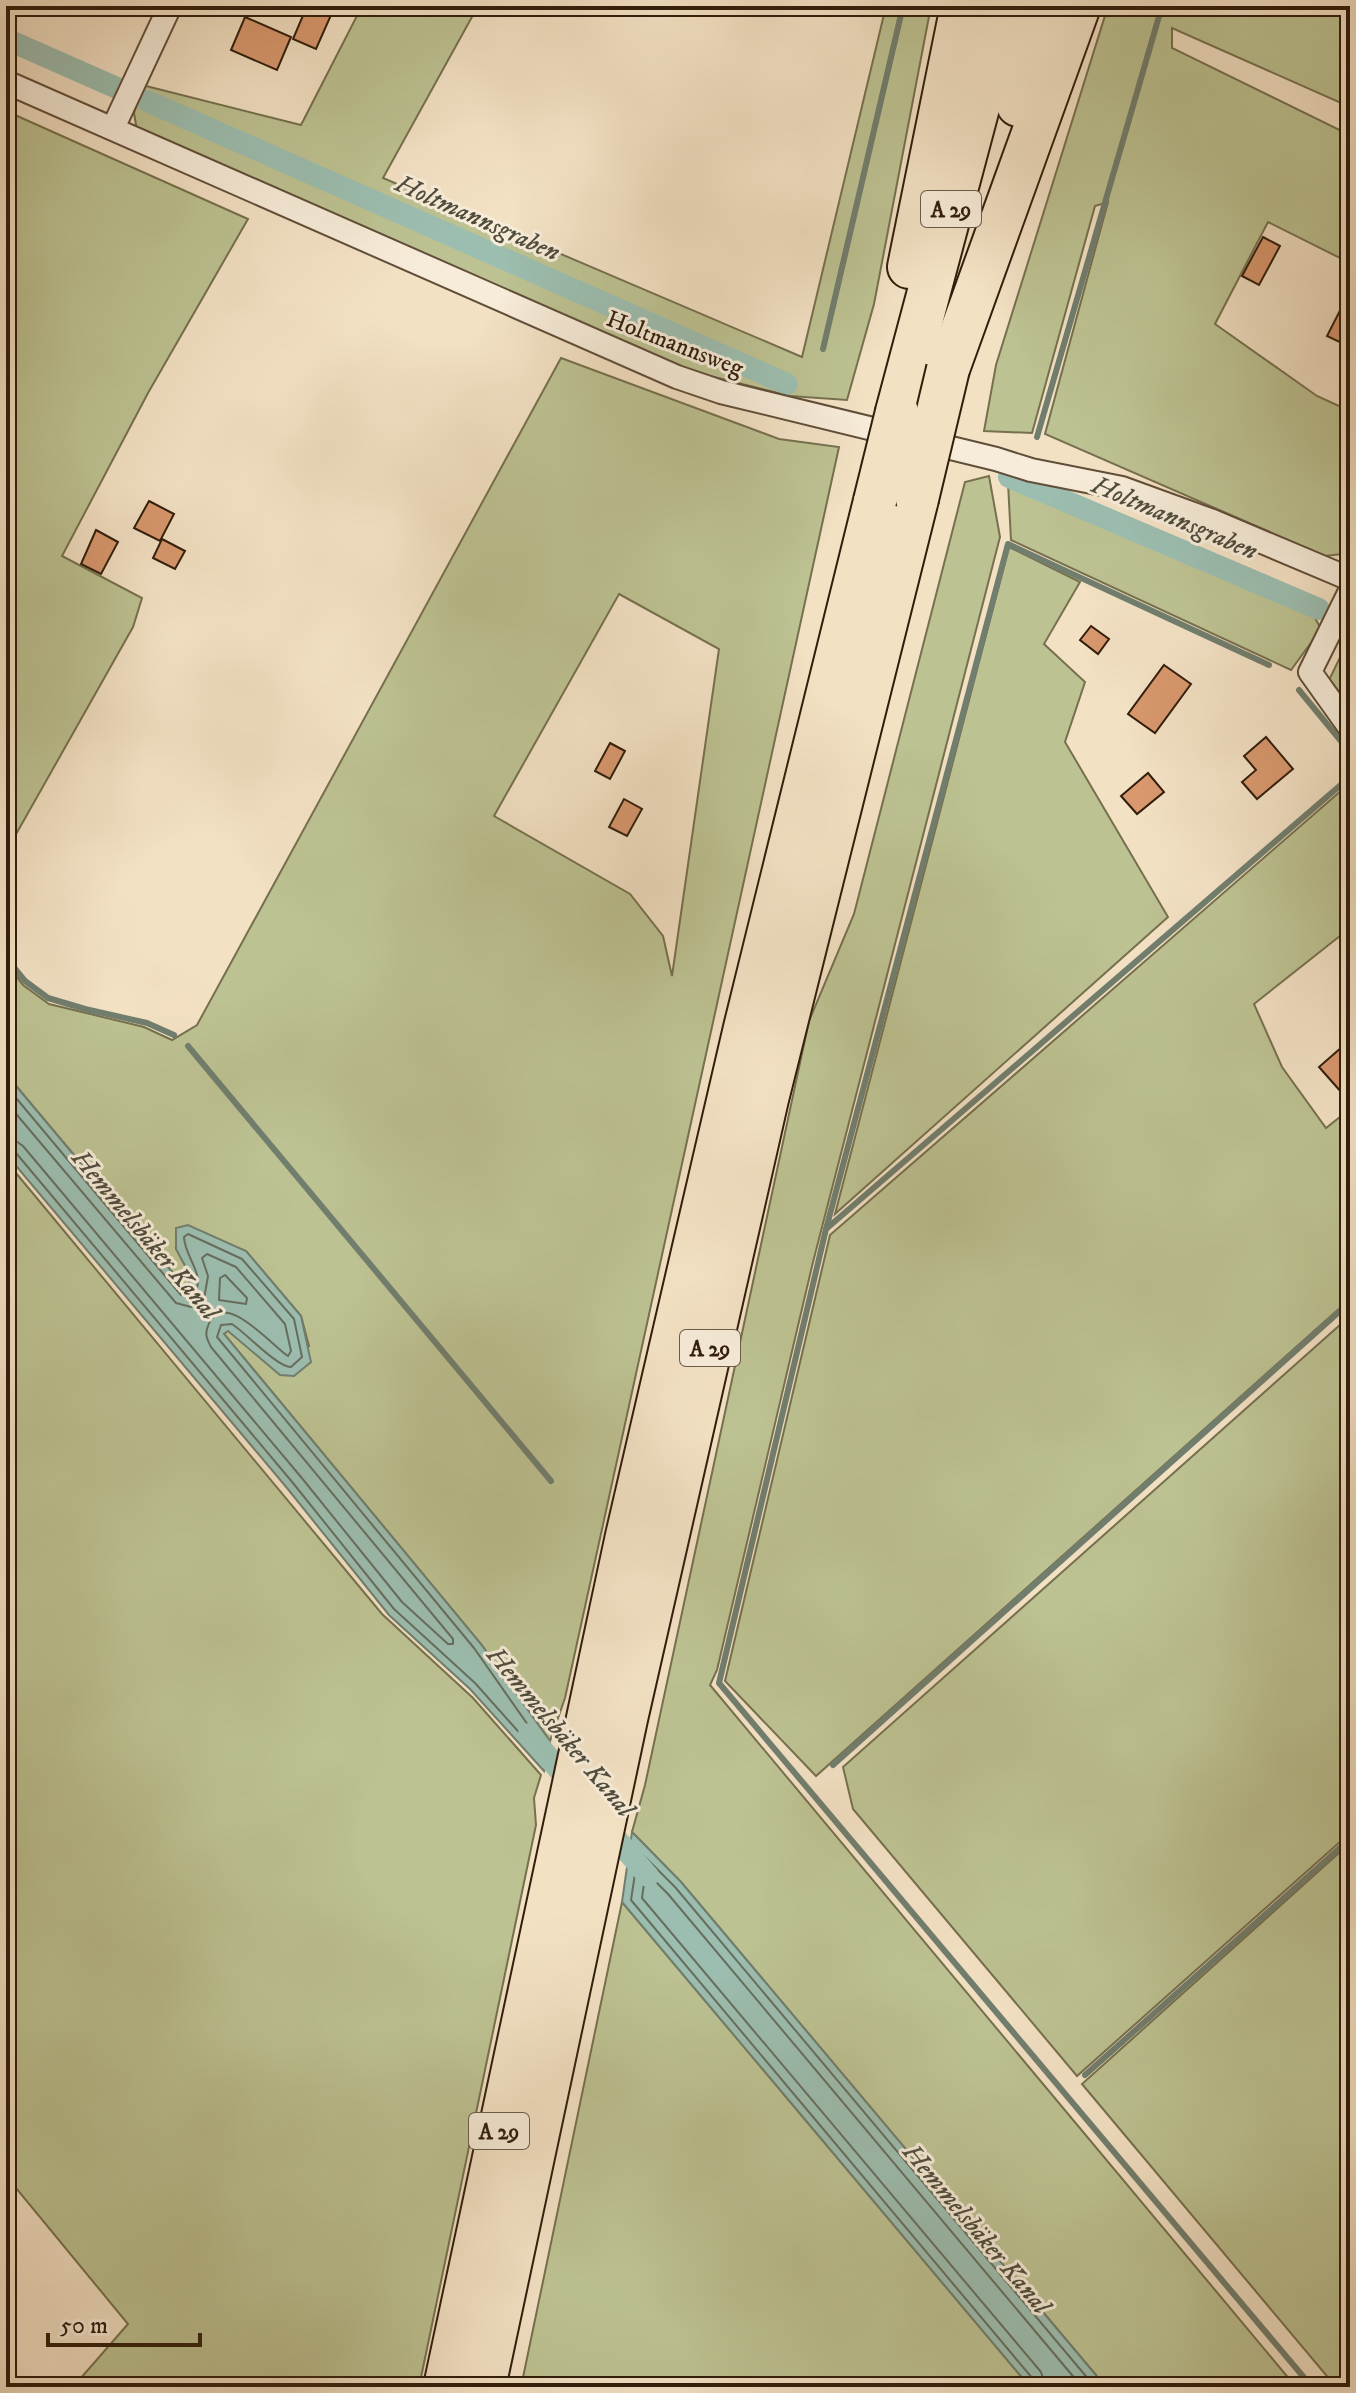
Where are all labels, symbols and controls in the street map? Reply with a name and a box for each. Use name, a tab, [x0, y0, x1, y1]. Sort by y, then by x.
water label: Holtmannsgraben	[389, 167, 565, 269]
road number: A 29	[921, 191, 981, 227]
street label: Holtmannsweg	[602, 304, 748, 384]
water label: Holtmannsgraben	[1086, 468, 1262, 568]
water label: Hemmelsbäker Kanal	[63, 1142, 228, 1330]
road number: A 29	[680, 1330, 740, 1366]
water label: Hemmelsbäker Kanal	[478, 1639, 643, 1827]
road number: A 29	[469, 2113, 529, 2149]
water label: Hemmelsbäker Kanal	[894, 2136, 1059, 2324]
scale bar	[48, 2297, 200, 2347]
text: 50 m	[60, 2311, 108, 2341]

